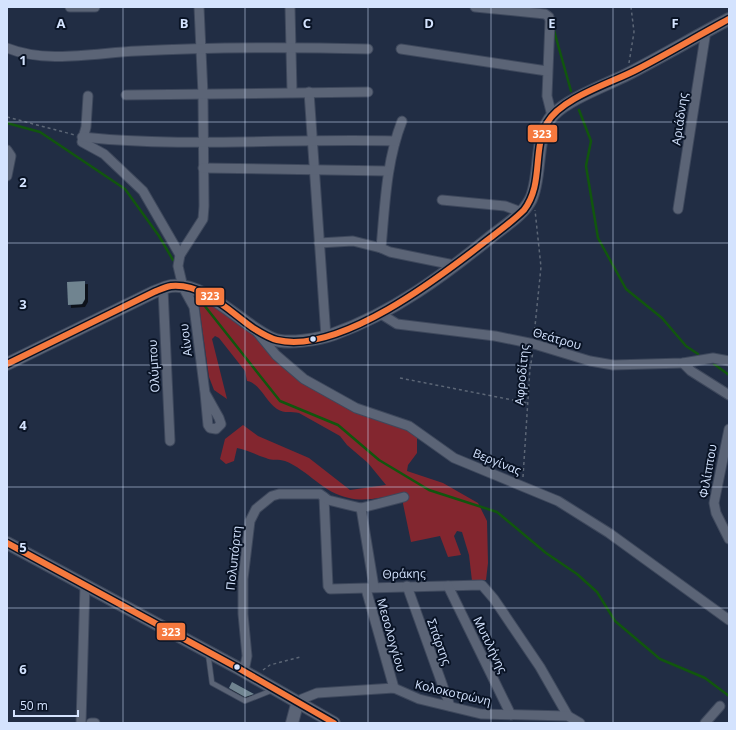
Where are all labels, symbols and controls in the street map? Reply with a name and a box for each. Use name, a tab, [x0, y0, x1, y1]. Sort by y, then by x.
text: A	[57, 14, 66, 32]
text: B	[180, 14, 189, 32]
text: C	[303, 14, 311, 32]
text: D	[424, 14, 434, 32]
text: E	[548, 14, 556, 32]
text: F	[671, 14, 679, 32]
text: 1	[19, 51, 27, 69]
street label: Αριάδνης	[667, 91, 692, 146]
line badge: 323	[527, 124, 558, 143]
text: 323	[533, 126, 551, 141]
text: 2	[19, 173, 27, 191]
line badge: 323	[195, 287, 225, 306]
text: 323	[201, 288, 219, 303]
text: 3	[19, 295, 27, 313]
street label: Αίνου	[175, 323, 196, 357]
street label: Θεάτρου	[531, 323, 583, 354]
unlabelled marker	[308, 334, 318, 344]
street label: Ολύμπου	[144, 339, 163, 393]
street label: Αφροδίτης	[510, 344, 533, 406]
text: 4	[19, 416, 27, 434]
street label: Φιλίππου	[694, 443, 721, 499]
street label: Βεργίνας	[471, 444, 524, 479]
street label: Πολυπόρτη	[222, 525, 245, 591]
text: 5	[19, 538, 27, 556]
street label: Θράκης	[382, 565, 426, 582]
street label: Μεσολογγίου	[373, 596, 410, 674]
street label: Μυτιλήνης	[469, 614, 512, 676]
street label: Σπάρτης	[423, 616, 456, 667]
line badge: 323	[156, 622, 186, 641]
text: 323	[162, 624, 180, 639]
text: 6	[19, 660, 27, 678]
unlabelled marker	[232, 662, 242, 672]
street label: Κολοκοτρώνη	[413, 675, 493, 710]
scale bar	[14, 692, 78, 718]
text: 50 m	[20, 697, 48, 714]

